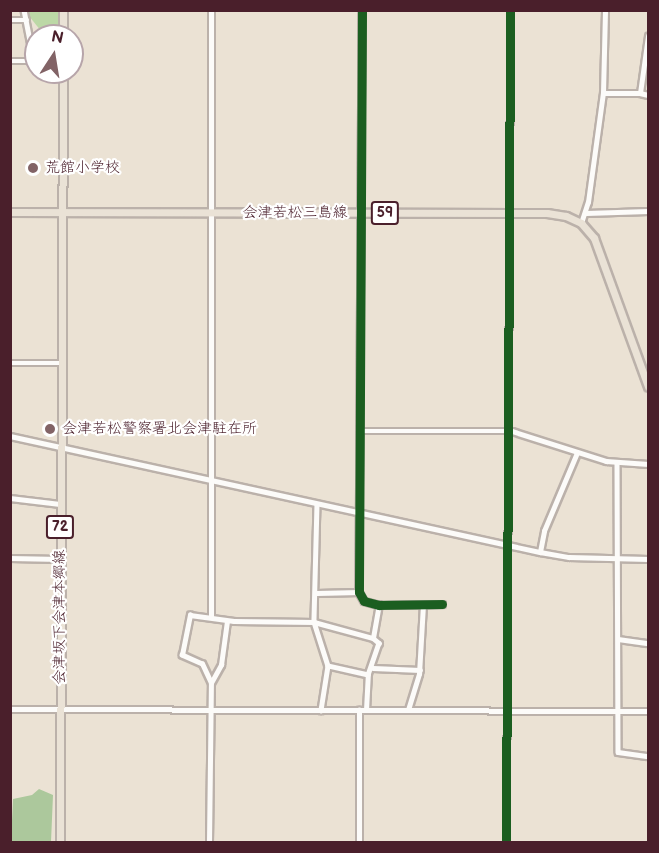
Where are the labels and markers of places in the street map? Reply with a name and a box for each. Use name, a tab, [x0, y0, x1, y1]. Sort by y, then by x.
place label: 荒館小学校	[45, 159, 120, 177]
marker: 荒館小学校	[26, 161, 40, 175]
place label: 会津若松警察署北会津駐在所	[62, 420, 257, 438]
marker: 会津若松警察署北会津駐在所	[43, 422, 57, 436]

